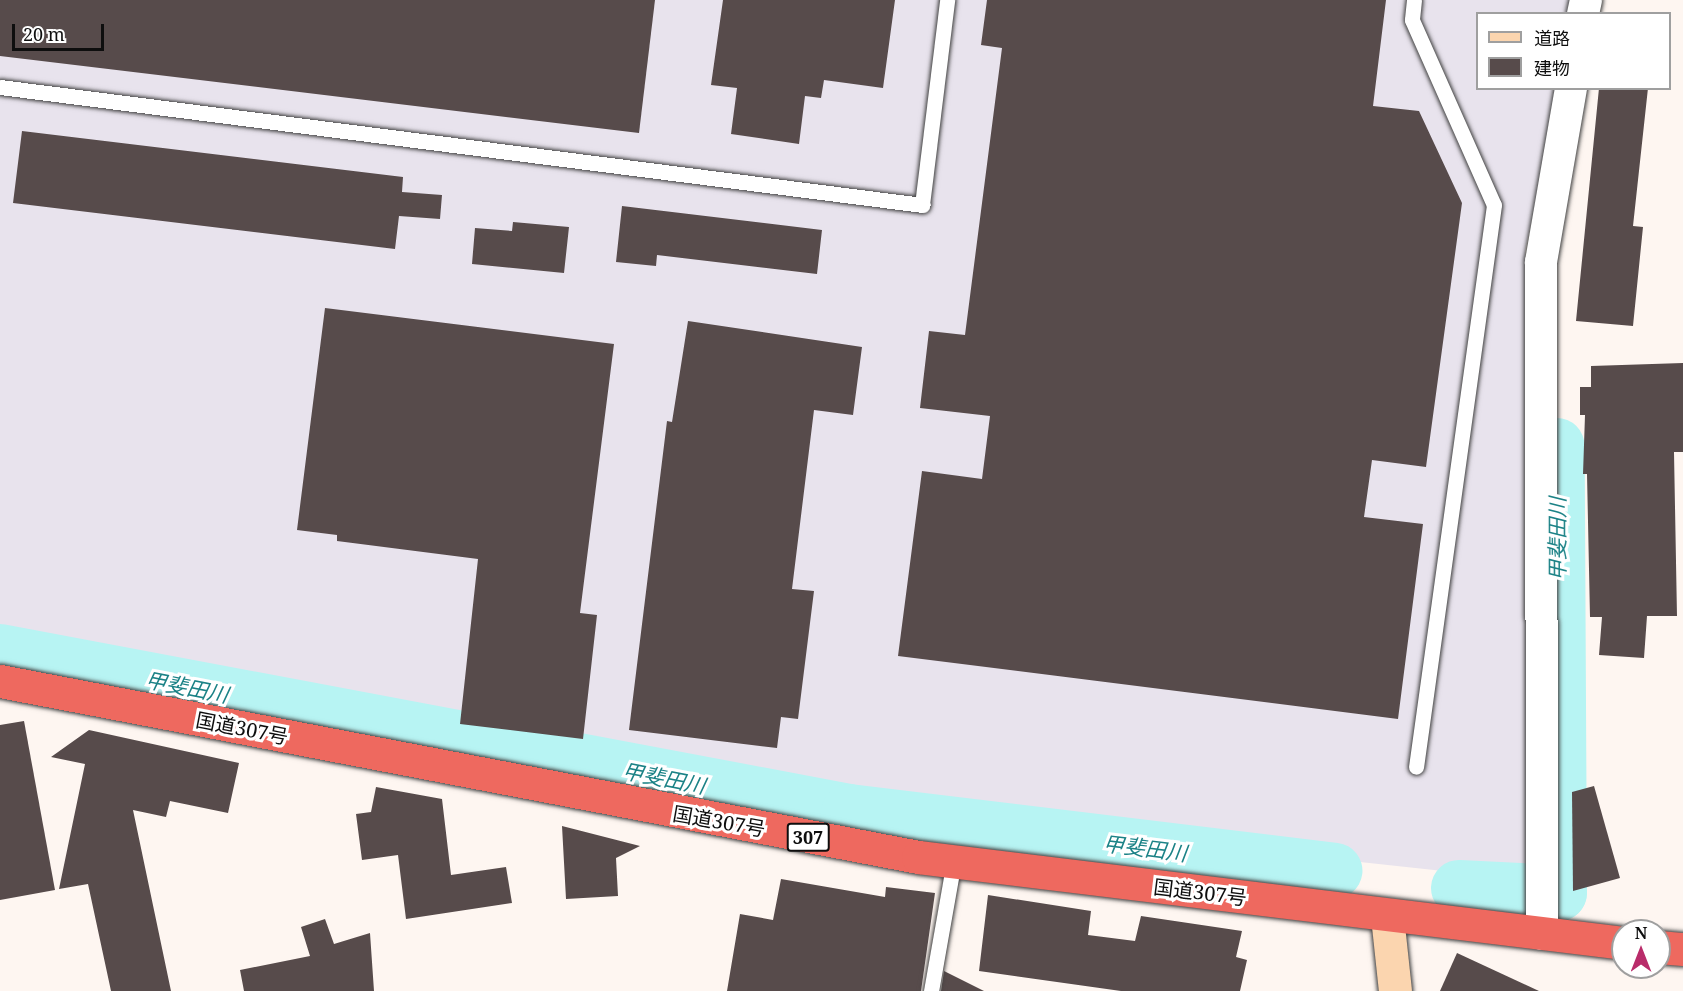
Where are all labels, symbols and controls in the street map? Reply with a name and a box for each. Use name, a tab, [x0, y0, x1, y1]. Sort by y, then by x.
scale bar	[15, 12, 106, 50]
legend	[1476, 12, 1671, 90]
text: 20 m	[23, 22, 65, 46]
text: 道路	[1534, 26, 1570, 50]
text: 建物	[1534, 56, 1570, 80]
water label: 甲斐田川	[1544, 497, 1570, 581]
water label: 甲斐田川	[143, 667, 231, 707]
street label: 国道307号	[194, 707, 290, 749]
water label: 甲斐田川	[620, 758, 708, 798]
street label: 国道307号	[671, 801, 767, 841]
road number: 307	[786, 822, 830, 852]
water label: 甲斐田川	[1102, 830, 1188, 866]
street label: 国道307号	[1152, 874, 1248, 910]
north arrow	[1611, 919, 1671, 979]
text: N	[1635, 922, 1647, 944]

